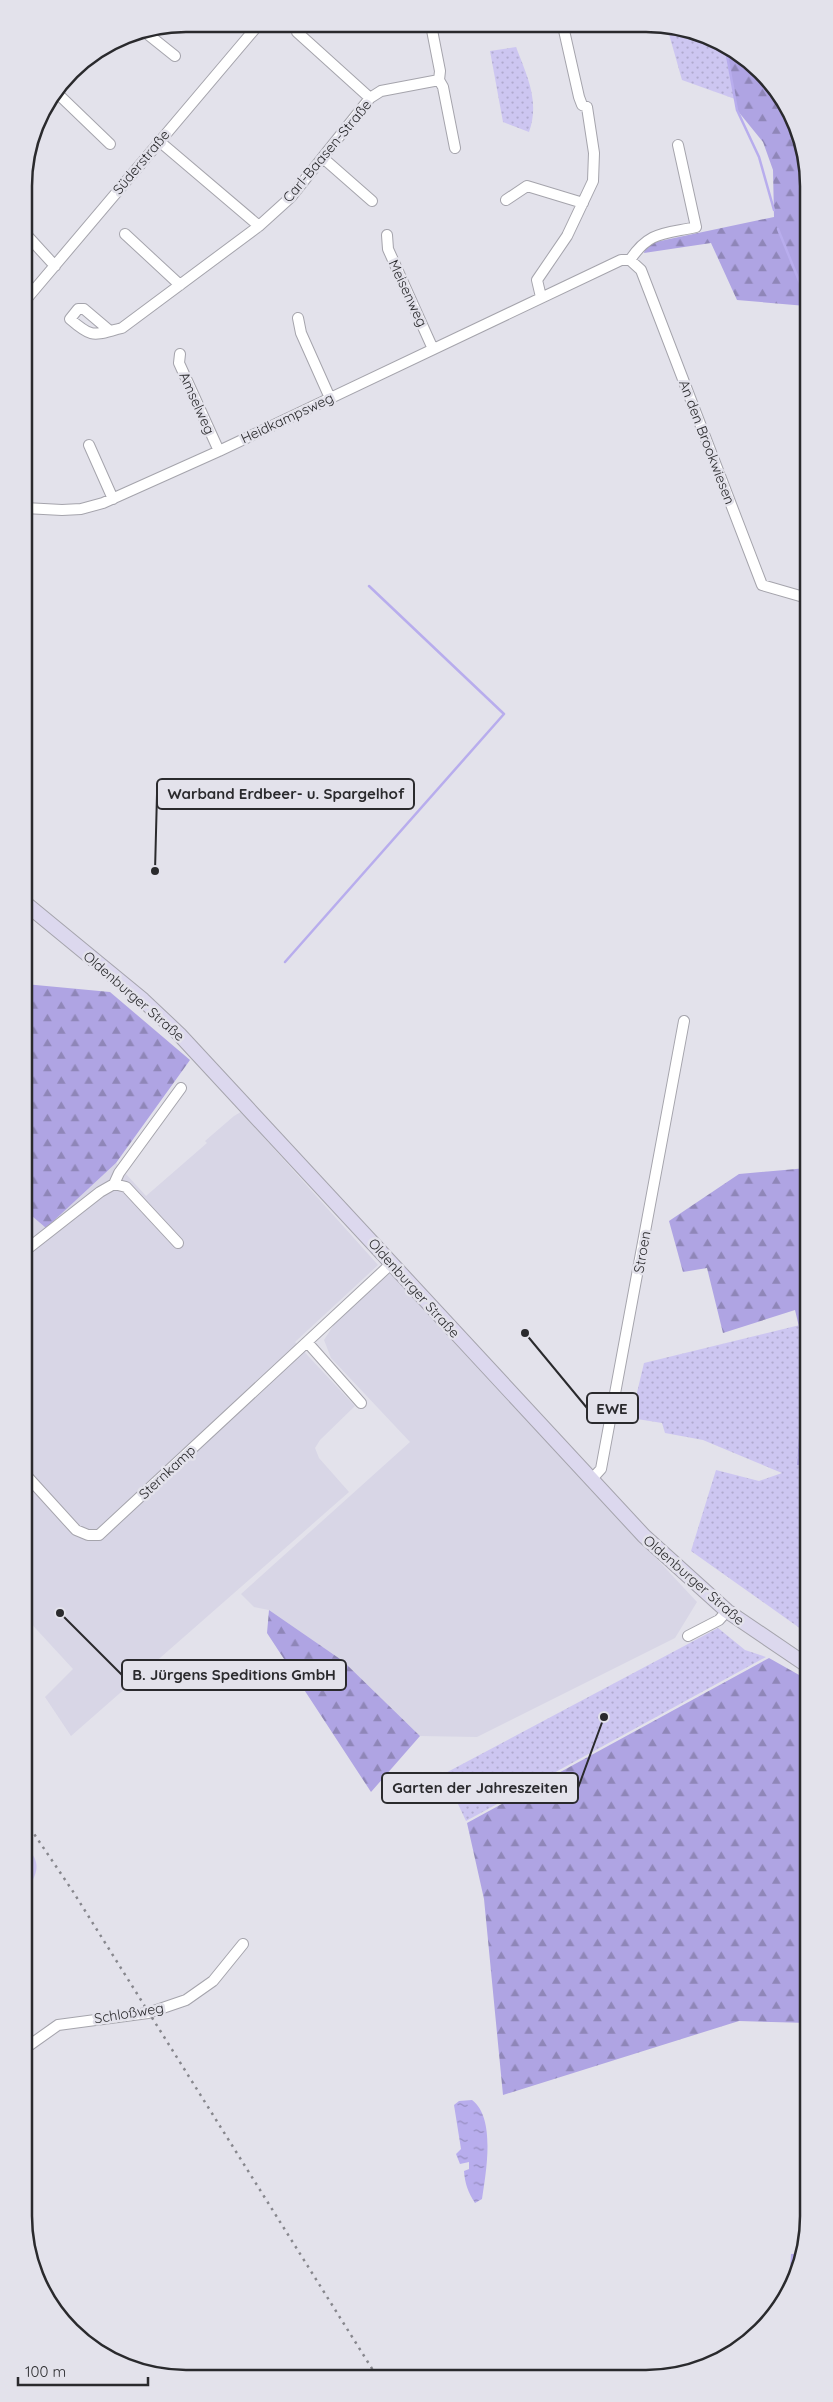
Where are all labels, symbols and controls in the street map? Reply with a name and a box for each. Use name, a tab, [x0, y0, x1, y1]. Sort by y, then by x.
street label: Carl-Baasen-Straße	[279, 96, 375, 206]
street label: Süderstraße	[109, 126, 173, 198]
street label: Meisenweg	[385, 256, 431, 330]
street label: Amselweg	[175, 369, 219, 437]
street label: An den Brookwiesen	[675, 377, 739, 507]
street label: Heidkampsweg	[238, 389, 336, 447]
callout: Warband Erdbeer- u. Spargelhof	[157, 779, 414, 809]
text: Warband Erdbeer- u. Spargelhof	[168, 784, 405, 803]
street label: Oldenburger Straße	[80, 947, 188, 1045]
street label: Stroen	[629, 1230, 655, 1274]
street label: Oldenburger Straße	[364, 1234, 464, 1342]
callout: EWE	[587, 1393, 638, 1423]
text: EWE	[596, 1399, 628, 1418]
street label: Sternkamp	[135, 1441, 199, 1503]
street label: Oldenburger Straße	[640, 1531, 748, 1629]
callout: B. Jürgens Speditions GmbH	[122, 1660, 346, 1690]
text: B. Jürgens Speditions GmbH	[132, 1665, 336, 1684]
callout: Garten der Jahreszeiten	[382, 1773, 578, 1803]
text: Garten der Jahreszeiten	[392, 1778, 568, 1797]
street label: Schloßweg	[93, 1999, 165, 2027]
scale bar	[18, 2354, 148, 2386]
text: 100 m	[25, 2362, 66, 2381]

